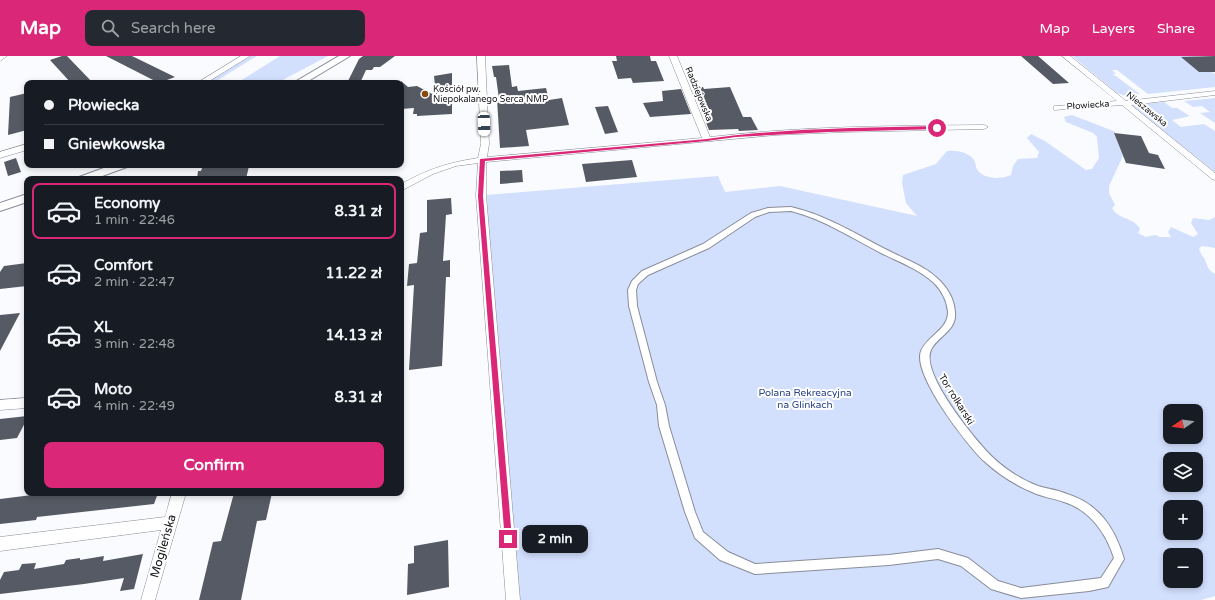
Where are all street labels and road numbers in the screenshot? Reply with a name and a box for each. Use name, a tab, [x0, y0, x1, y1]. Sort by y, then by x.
street label: Radziejowska	[683, 65, 714, 123]
street label: Nieszawska	[1124, 90, 1169, 129]
street label: Płowiecka	[1066, 99, 1110, 112]
street label: Tor rolkarski	[936, 372, 977, 427]
street label: Mogileńska	[147, 513, 179, 579]

